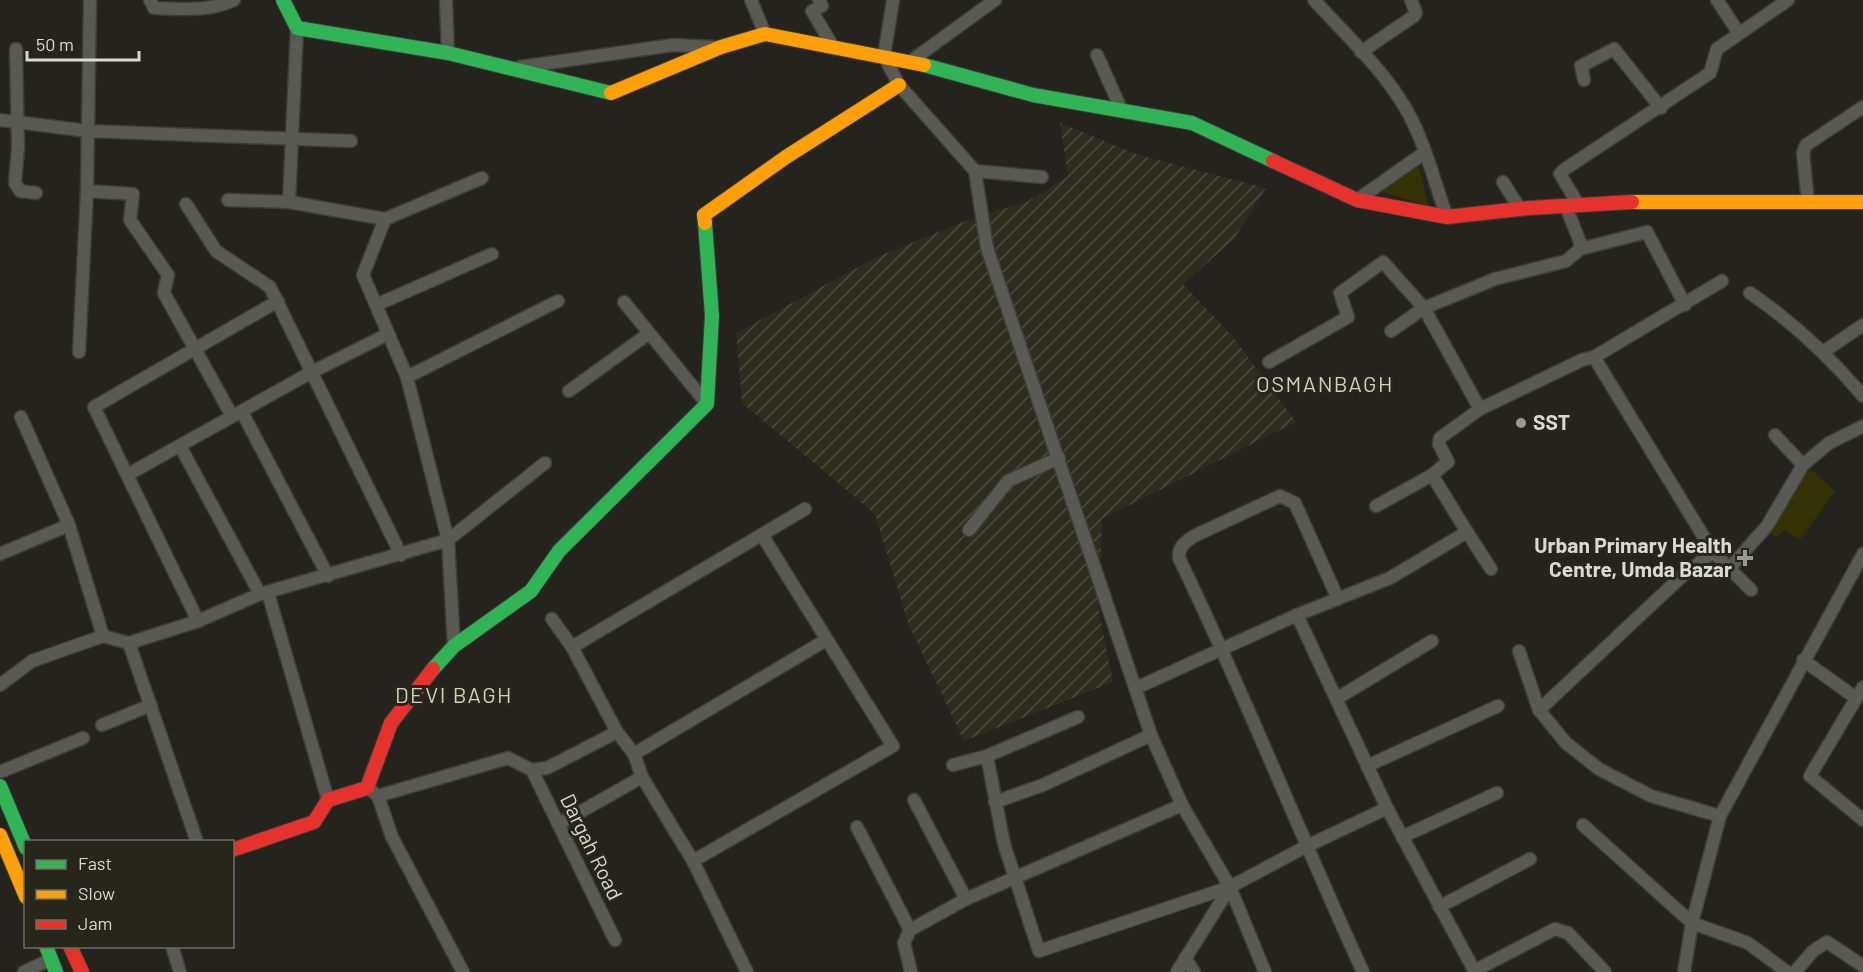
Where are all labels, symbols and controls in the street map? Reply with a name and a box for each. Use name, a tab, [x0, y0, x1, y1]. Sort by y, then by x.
scale bar	[27, 24, 140, 62]
text: 50 m	[36, 33, 74, 55]
district label: OSMANBAGH	[1256, 370, 1394, 396]
place label: SST	[1533, 409, 1570, 434]
marker: SST	[1514, 416, 1528, 430]
place label: Urban Primary Health Centre, Umda Bazar	[1534, 532, 1732, 581]
marker: Urban Primary Health Centre, Umda Bazar	[1736, 549, 1754, 567]
district label: DEVI BAGH	[395, 681, 513, 707]
street label: Dargah Road	[556, 789, 629, 903]
legend	[24, 840, 234, 948]
text: Fast	[78, 852, 112, 874]
text: Slow	[78, 882, 115, 904]
text: Jam	[78, 912, 112, 934]

